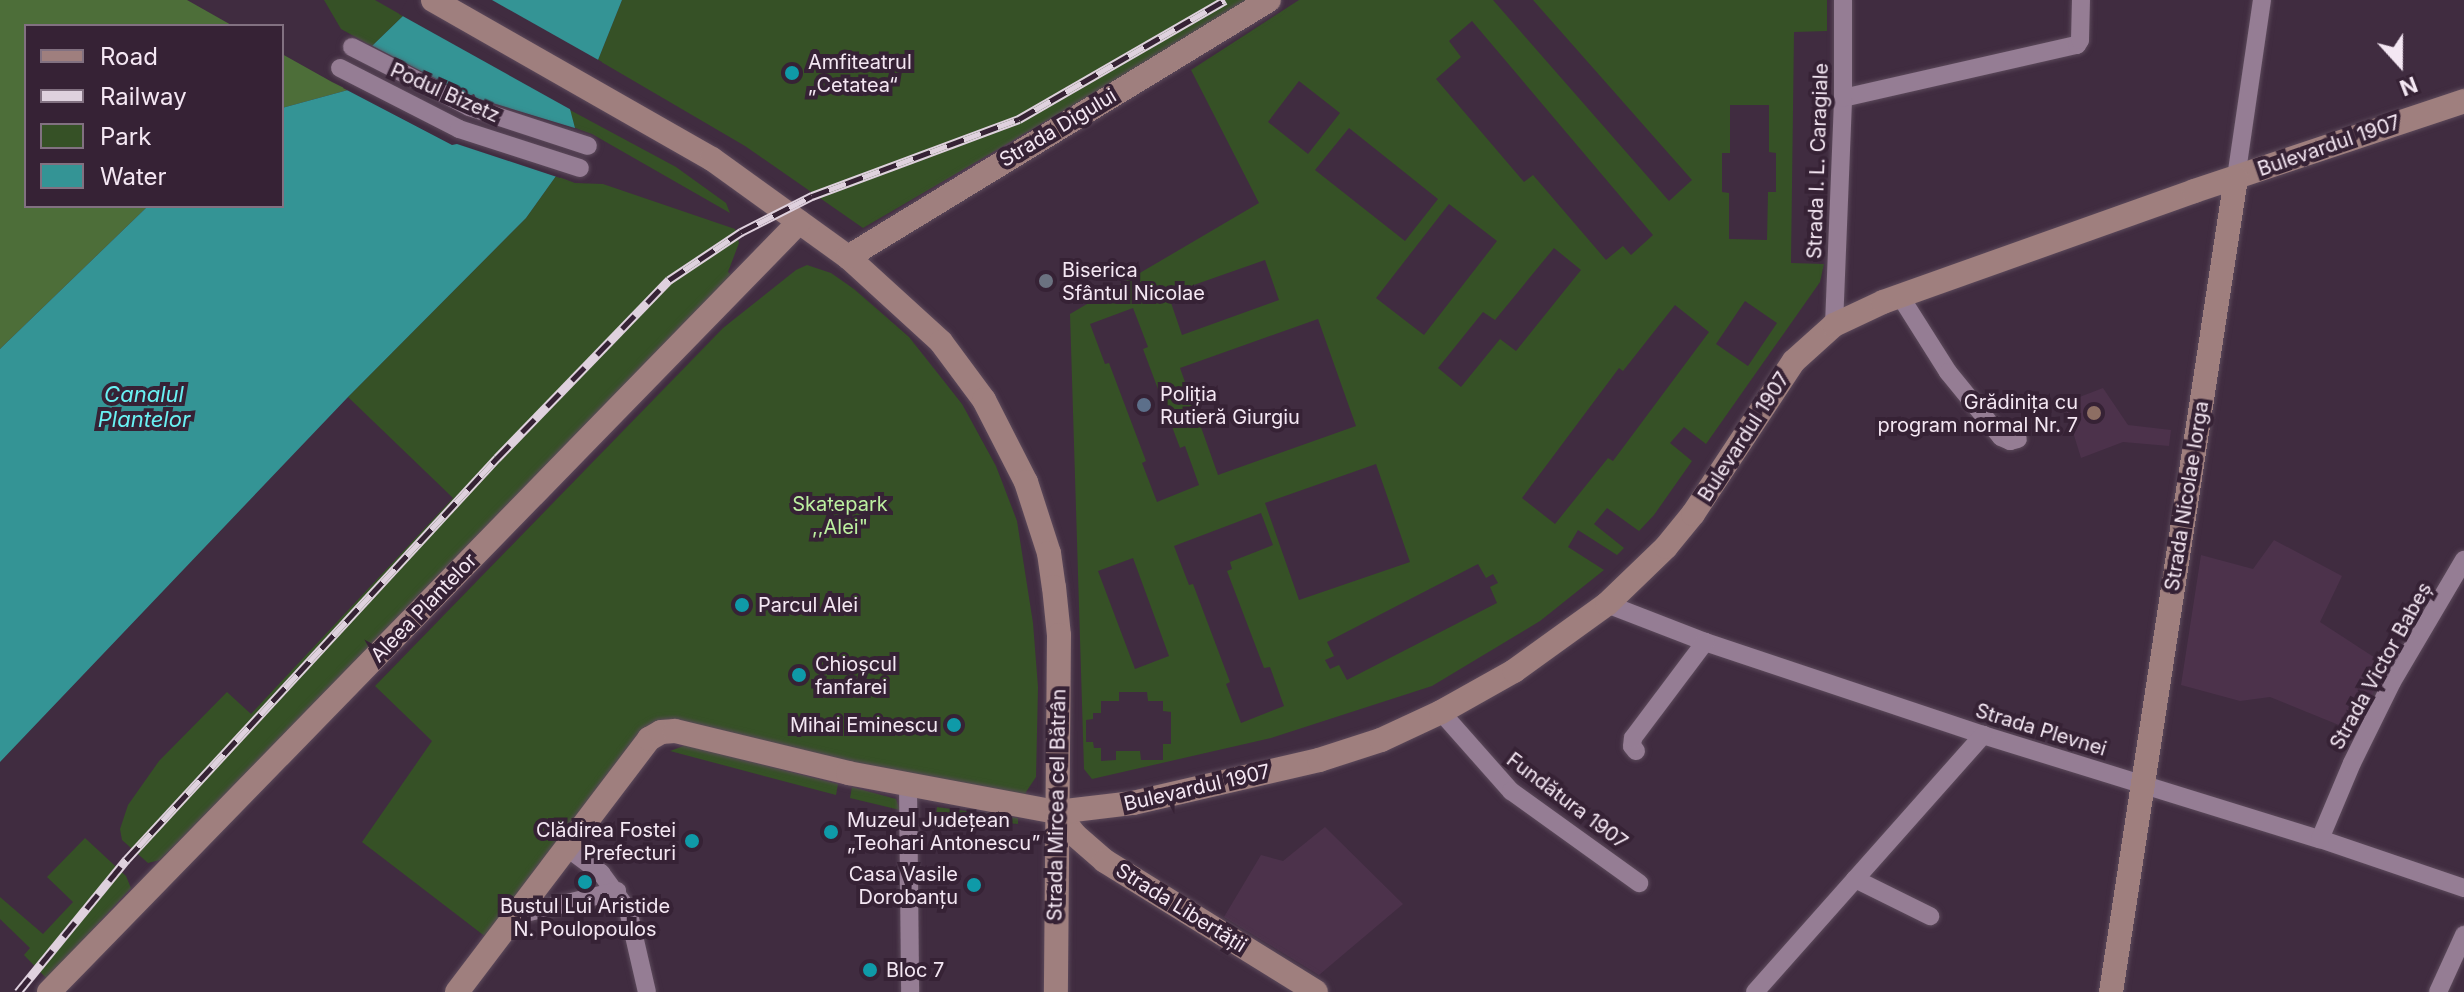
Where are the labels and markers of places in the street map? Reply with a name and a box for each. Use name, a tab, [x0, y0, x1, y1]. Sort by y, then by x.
place label: Amfiteatrul „Cetatea“	[808, 50, 912, 97]
marker: Amfiteatrul „Cetatea“	[783, 64, 801, 82]
place label: Biserica Sfântul Nicolae	[1062, 258, 1205, 305]
marker: Biserica Sfântul Nicolae	[1037, 272, 1055, 290]
place label: Poliția Rutieră Giurgiu	[1160, 382, 1300, 429]
place label: Grădinița cu program normal Nr. 7	[1877, 390, 2078, 437]
marker: Poliția Rutieră Giurgiu	[1135, 396, 1153, 414]
marker: Grădinița cu program normal Nr. 7	[2085, 404, 2103, 422]
place label: Parcul Alei	[758, 593, 858, 617]
marker: Parcul Alei	[733, 596, 751, 614]
place label: Chioșcul fanfarei	[815, 652, 897, 699]
marker: Chioșcul fanfarei	[790, 666, 808, 684]
place label: Mihai Eminescu	[790, 713, 938, 737]
marker: Mihai Eminescu	[945, 716, 963, 734]
place label: Muzeul Județean „Teohari Antonescu”	[847, 808, 1040, 855]
place label: Clădirea Fostei Prefecturi	[536, 818, 676, 865]
marker: Muzeul Județean „Teohari Antonescu”	[822, 823, 840, 841]
marker: Clădirea Fostei Prefecturi	[683, 832, 701, 850]
place label: Casa Vasile Dorobanțu	[849, 862, 958, 909]
marker: Bustul Lui Aristide N. Poulopoulos	[576, 873, 594, 891]
marker: Casa Vasile Dorobanțu	[965, 876, 983, 894]
place label: Bustul Lui Aristide N. Poulopoulos	[500, 894, 670, 941]
place label: Bloc 7	[886, 958, 944, 982]
marker: Bloc 7	[861, 961, 879, 979]

